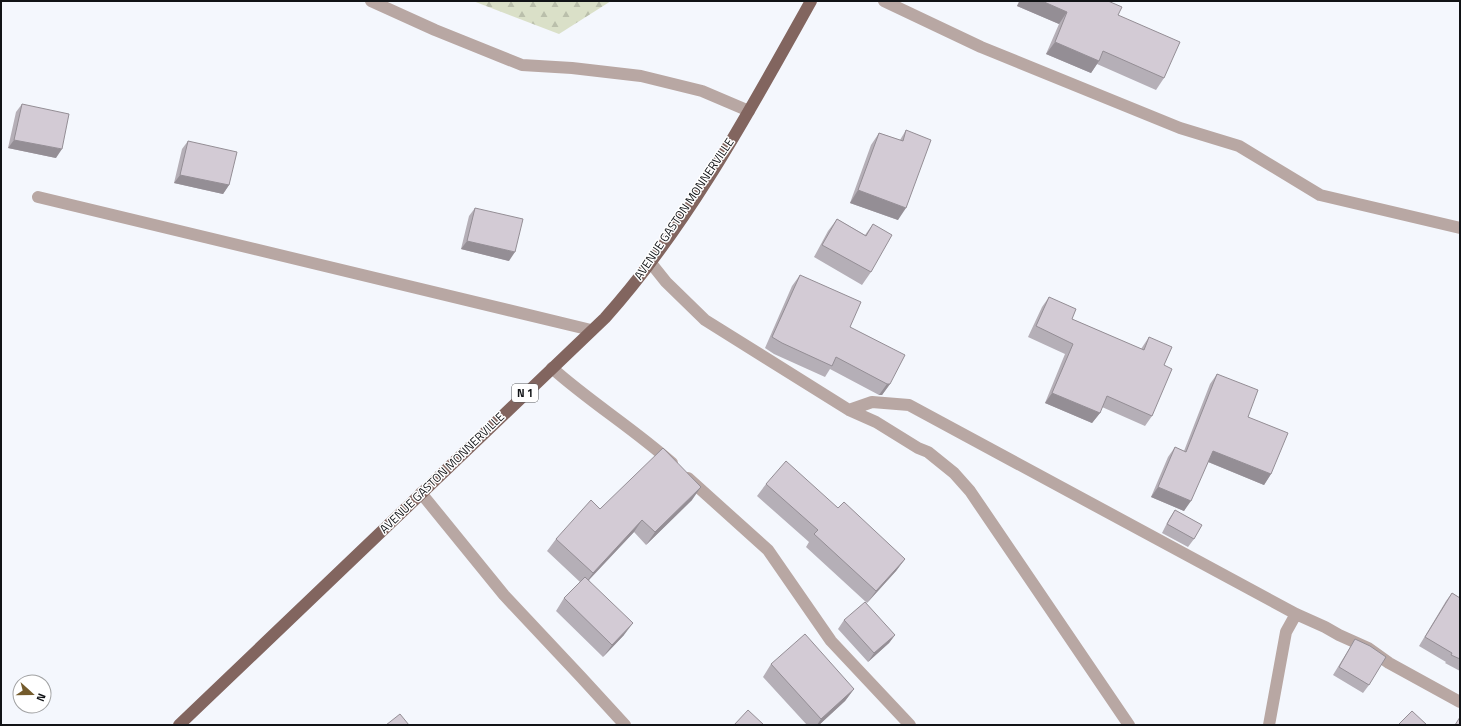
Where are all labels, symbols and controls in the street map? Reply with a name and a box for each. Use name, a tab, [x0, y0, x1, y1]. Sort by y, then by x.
street label: AVENUE GASTON MONNERVILLE	[629, 134, 738, 283]
road number: N 1	[512, 384, 538, 402]
street label: AVENUE GASTON MONNERVILLE	[375, 407, 509, 538]
north arrow	[12, 674, 52, 714]
text: N	[33, 691, 50, 704]

